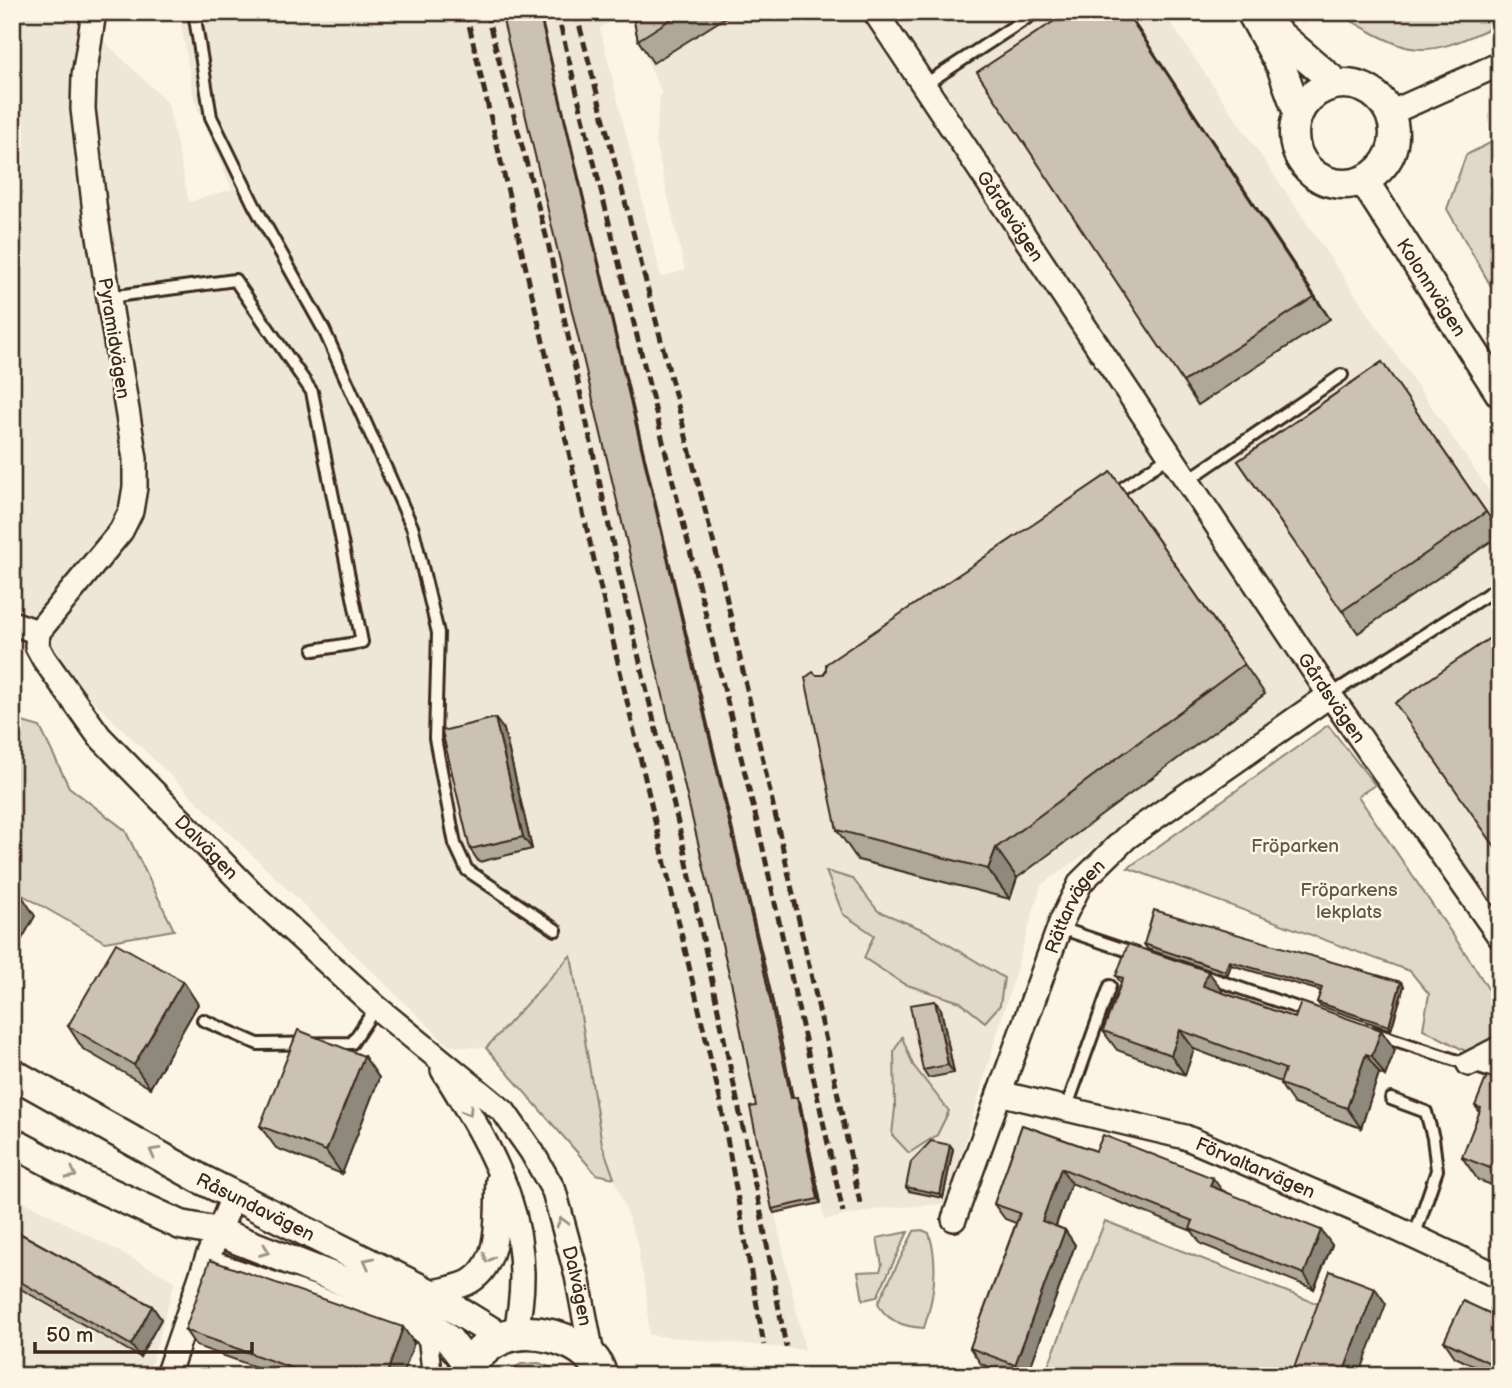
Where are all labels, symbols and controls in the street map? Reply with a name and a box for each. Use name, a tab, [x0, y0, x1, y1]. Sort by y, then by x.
street label: Gårdsvägen	[971, 167, 1048, 267]
street label: Kolonnvägen	[1391, 235, 1471, 341]
street label: Pyramidvägen	[93, 276, 134, 400]
street label: Gårdsvägen	[1292, 649, 1370, 748]
street label: Dalvägen	[169, 811, 242, 885]
park label: Fröparken	[1251, 835, 1339, 858]
street label: Rättarvägen	[1041, 855, 1110, 957]
park label: Fröparkens lekplats	[1300, 879, 1398, 924]
one-way arrow	[460, 1103, 473, 1116]
street label: Förvaltarvägen	[1192, 1133, 1318, 1204]
one-way arrow	[149, 1147, 162, 1160]
one-way arrow	[65, 1166, 78, 1179]
street label: Råsundavägen	[192, 1169, 318, 1247]
one-way arrow	[556, 1216, 570, 1228]
one-way arrow	[258, 1242, 270, 1256]
street label: Dalvägen	[556, 1244, 596, 1328]
one-way arrow	[483, 1251, 497, 1263]
one-way arrow	[363, 1257, 375, 1271]
scale bar	[35, 1311, 252, 1355]
text: 50 m	[46, 1323, 93, 1348]

